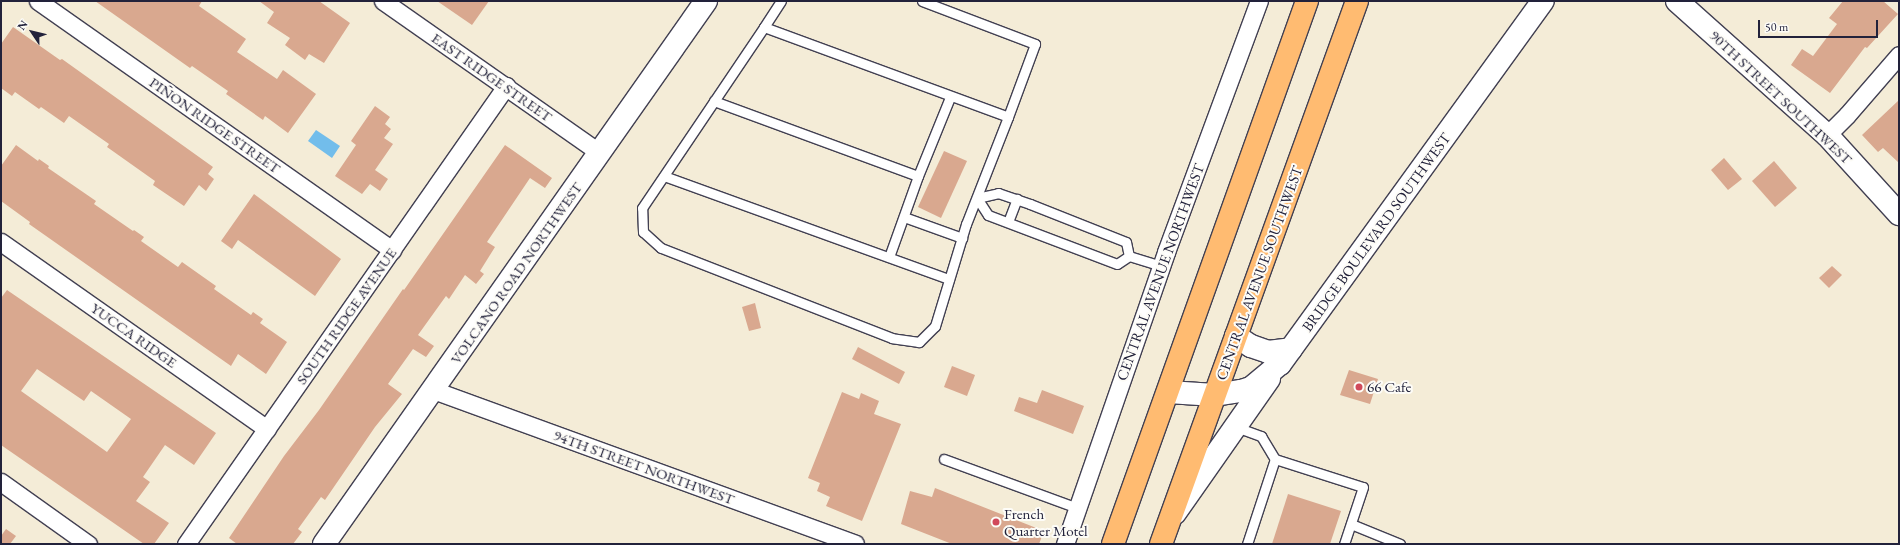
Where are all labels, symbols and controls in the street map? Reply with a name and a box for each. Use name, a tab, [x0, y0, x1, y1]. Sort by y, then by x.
north arrow	[12, 12, 52, 52]
scale bar	[1760, 12, 1880, 38]
text: N	[14, 17, 30, 33]
text: 50 m	[1765, 19, 1788, 35]
street label: 90TH STREET SOUTHWEST	[1706, 26, 1856, 168]
street label: EAST RIDGE STREET	[428, 29, 556, 125]
street label: PIÑON RIDGE STREET	[146, 73, 284, 177]
street label: BRIDGE BOULEVARD SOUTHWEST	[1298, 129, 1454, 335]
street label: CENTRAL AVENUE NORTHWEST	[1112, 161, 1208, 383]
street label: CENTRAL AVENUE SOUTHWEST	[1212, 163, 1306, 383]
street label: VOLCANO ROAD NORTHWEST	[446, 179, 586, 367]
street label: SOUTH RIDGE AVENUE	[292, 244, 400, 388]
street label: YUCCA RIDGE	[88, 299, 180, 371]
place label: 66 Cafe	[1367, 378, 1411, 396]
marker: 66 Cafe	[1354, 382, 1364, 392]
street label: 94TH STREET NORTHWEST	[551, 426, 737, 508]
place label: French Quarter Motel	[1004, 504, 1088, 539]
marker: French Quarter Motel	[991, 517, 1001, 527]

